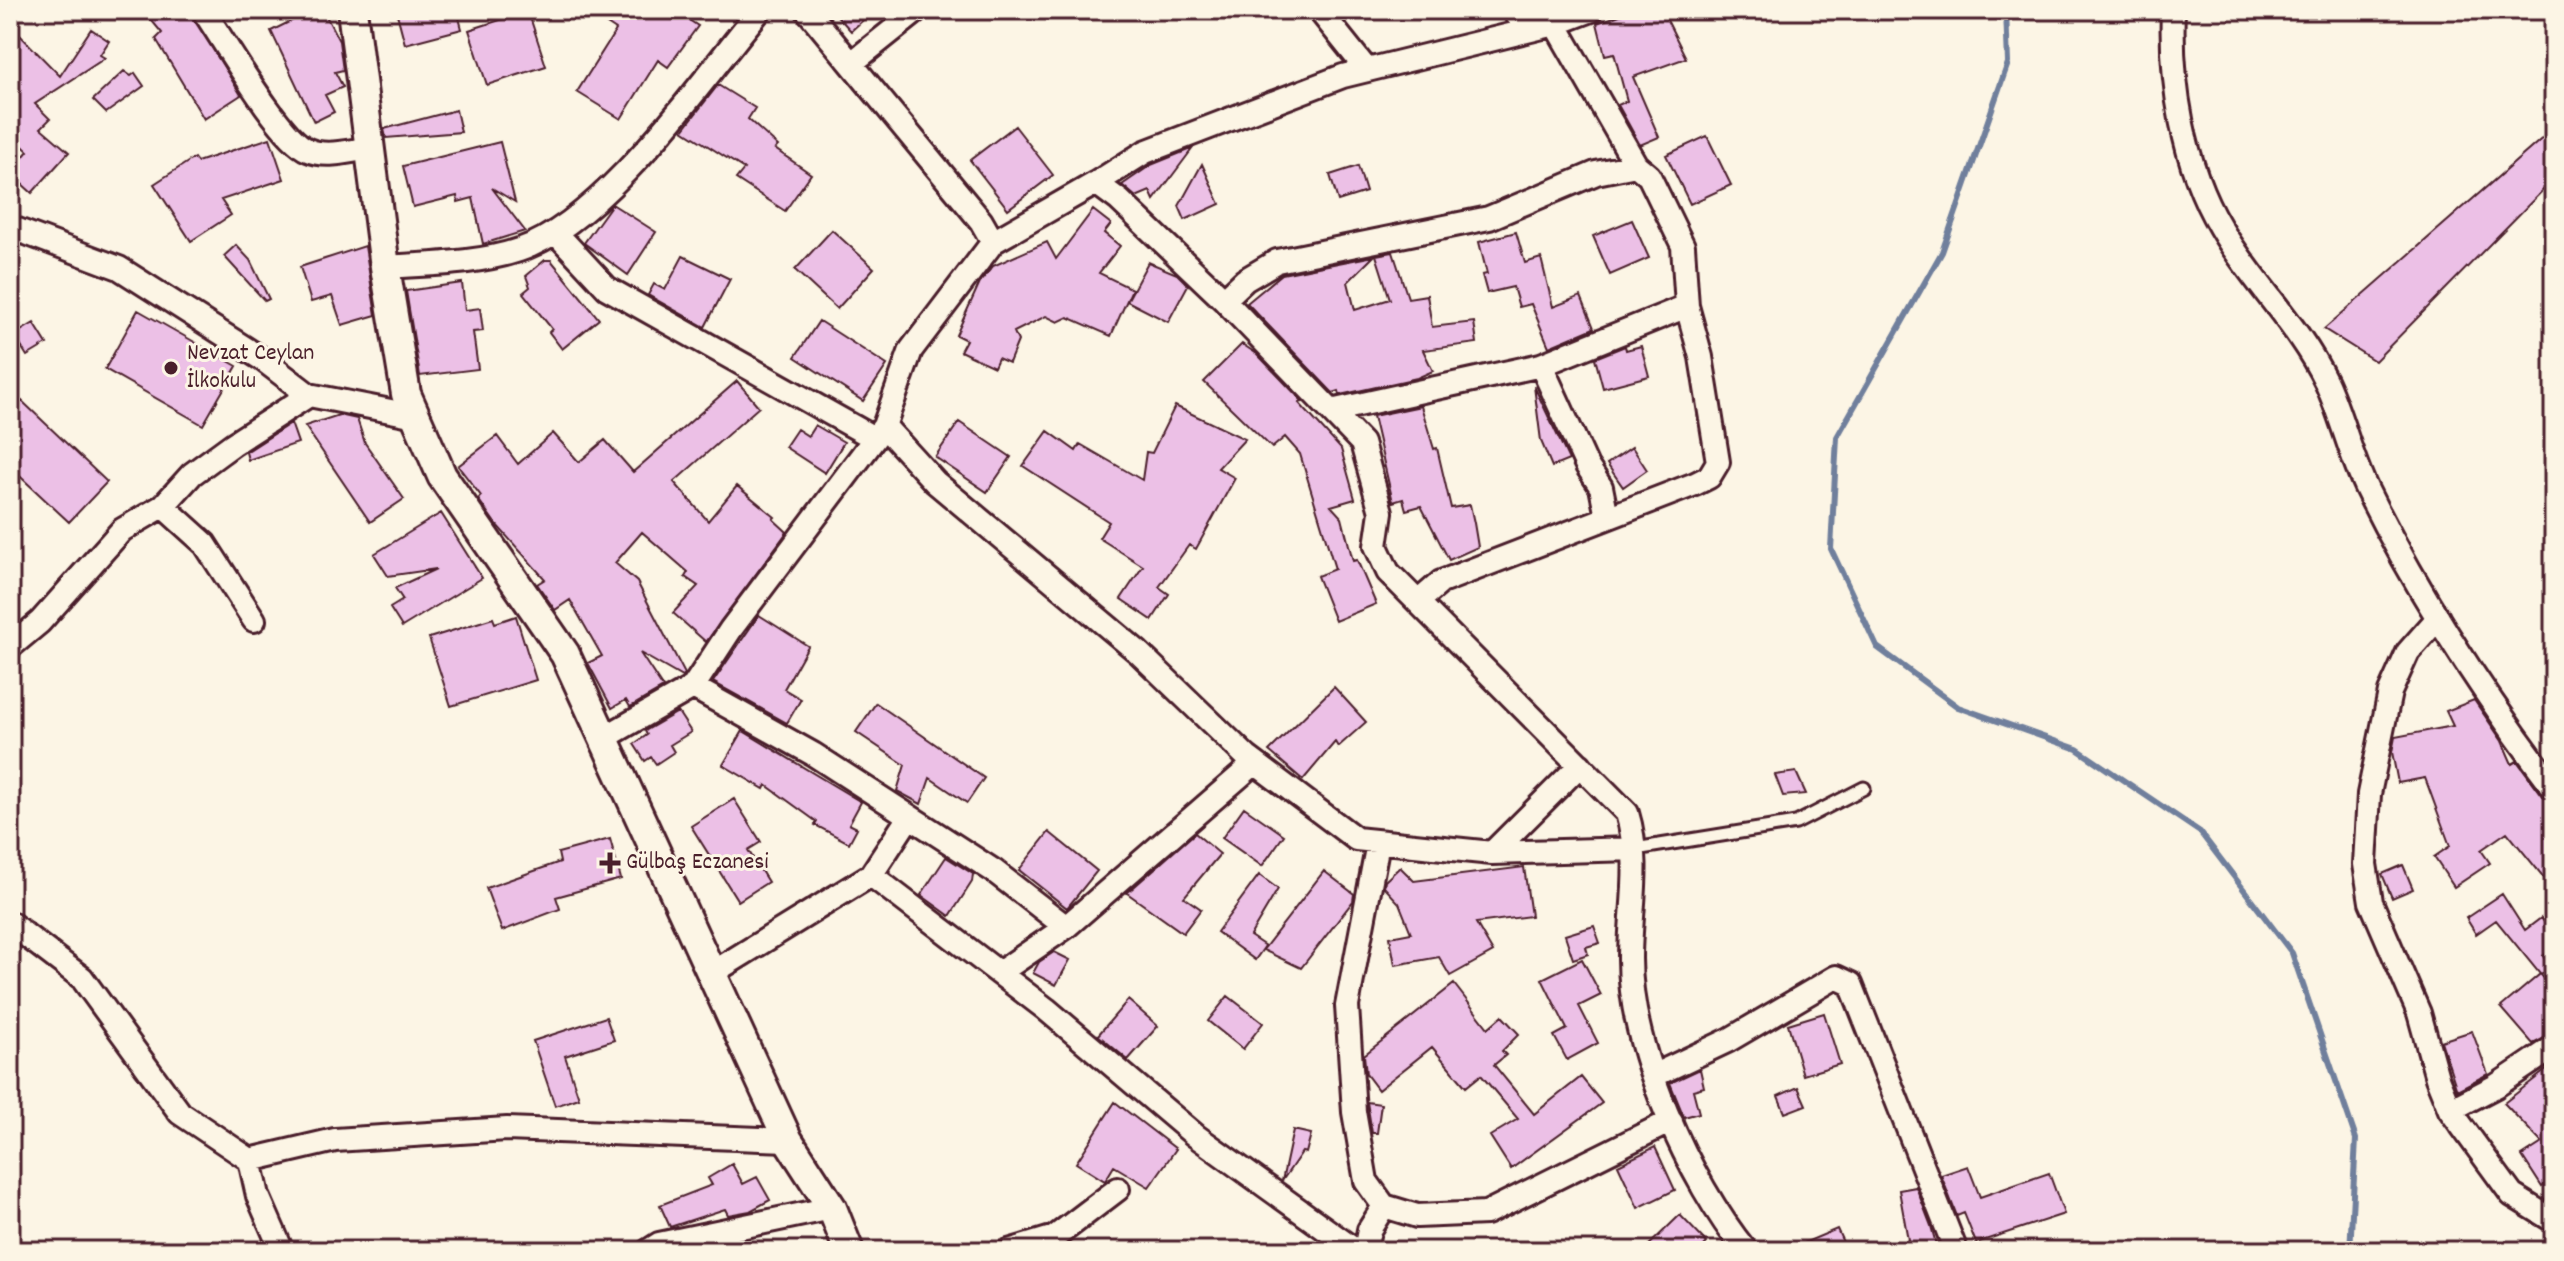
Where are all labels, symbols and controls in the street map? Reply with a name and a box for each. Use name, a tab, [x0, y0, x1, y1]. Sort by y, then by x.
place label: Nevzat Ceylan İlkokulu	[187, 337, 314, 399]
marker: Nevzat Ceylan İlkokulu	[162, 359, 180, 377]
place label: Gülbaş Eczanesi	[626, 846, 769, 880]
marker: Gülbaş Eczanesi	[601, 854, 619, 872]

